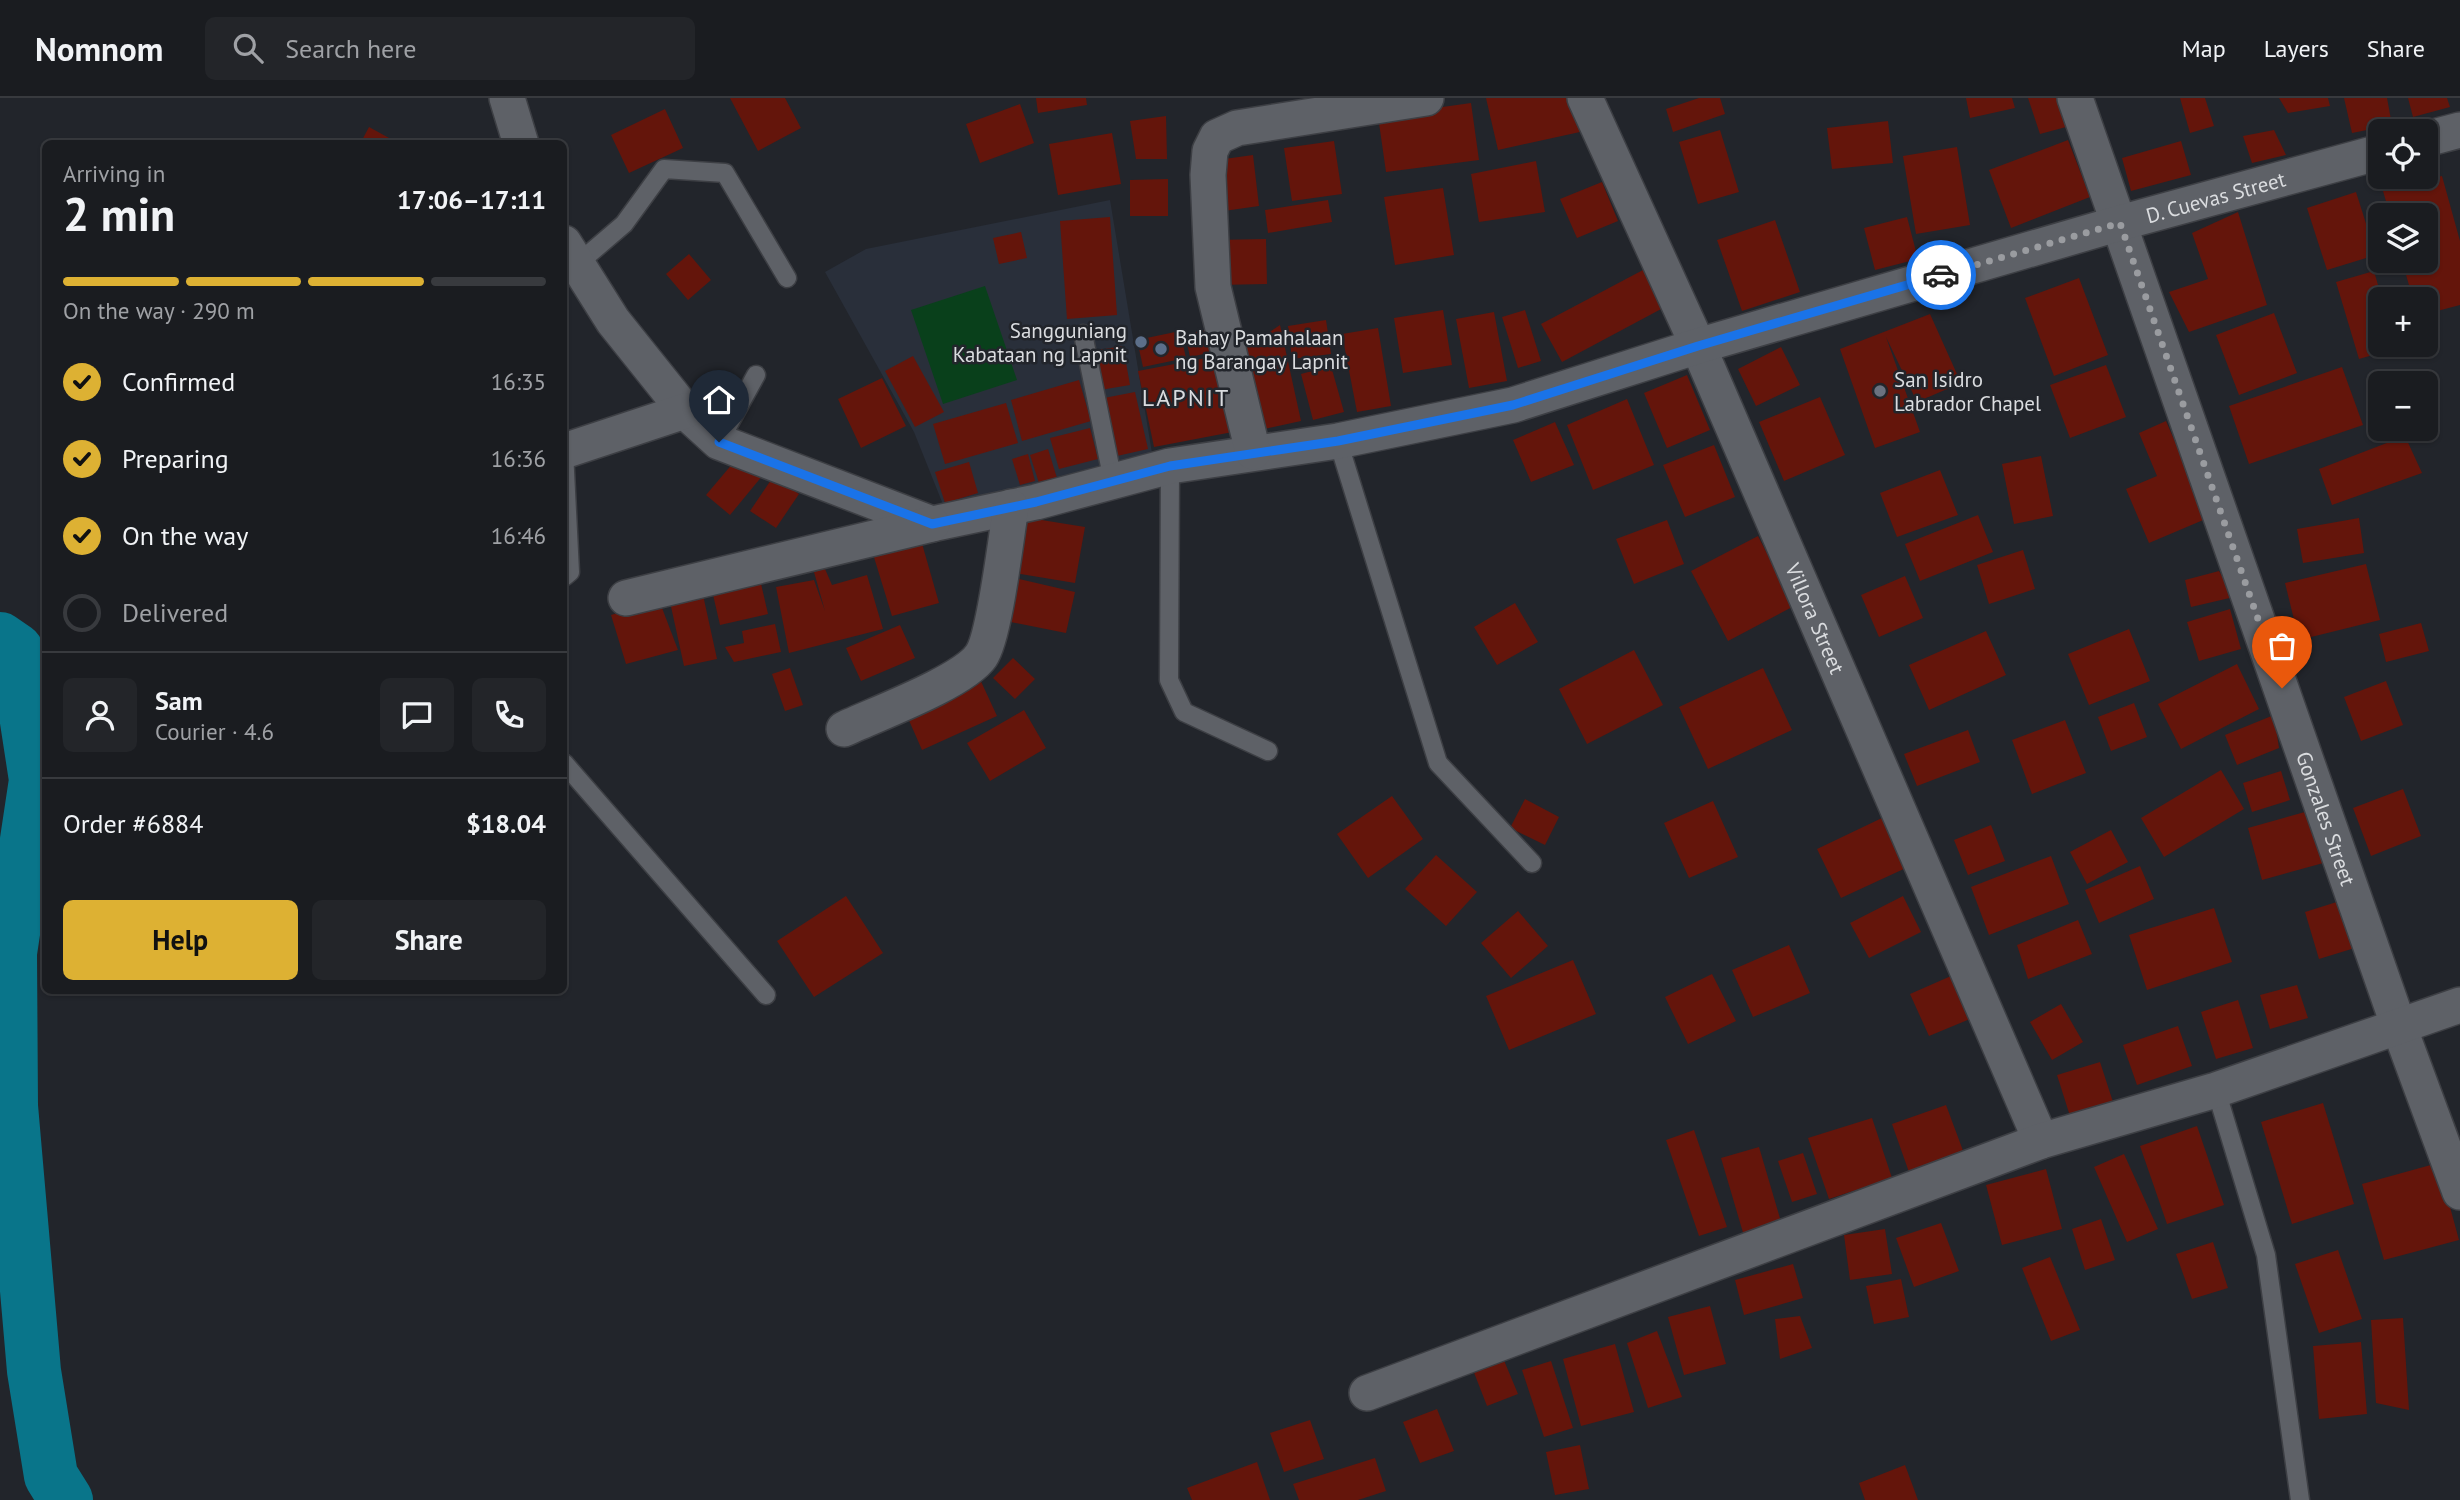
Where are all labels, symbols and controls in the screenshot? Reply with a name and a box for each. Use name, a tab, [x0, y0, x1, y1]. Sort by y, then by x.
search box	[205, 17, 695, 80]
text: Nomnom	[35, 27, 163, 70]
icon: search	[229, 29, 267, 67]
text: Search here	[285, 32, 416, 65]
text: Map	[2182, 33, 2226, 64]
text: Layers	[2264, 33, 2329, 64]
text: Share	[2367, 33, 2425, 64]
map controls	[2368, 119, 2438, 441]
button: locate	[2368, 119, 2438, 189]
text: Arriving in	[63, 159, 165, 188]
street label: D. Cuevas Street	[2143, 165, 2288, 229]
text: 17:06–17:11	[397, 183, 546, 216]
text: 2 min	[63, 184, 175, 244]
button: layers	[2368, 203, 2438, 273]
courier	[1906, 240, 1976, 310]
icon: car	[1922, 256, 1960, 294]
button: +	[2368, 287, 2438, 357]
text: On the way · 290 m	[63, 296, 255, 325]
place label: Sangguniang Kabataan ng Lapnit	[953, 317, 1127, 368]
place label: Bahay Pamahalaan ng Barangay Lapnit	[1175, 324, 1348, 375]
marker: Sangguniang Kabataan ng Lapnit	[1133, 334, 1149, 350]
marker: Bahay Pamahalaan ng Barangay Lapnit	[1153, 341, 1169, 357]
icon: check	[63, 363, 101, 401]
text: Confirmed	[122, 365, 235, 398]
place label: San Isidro Labrador Chapel	[1894, 366, 2041, 417]
text: 16:35	[491, 367, 546, 396]
pin	[689, 370, 749, 442]
button: −	[2368, 371, 2438, 441]
icon: home	[700, 381, 738, 419]
district label: LAPNIT	[1142, 382, 1230, 413]
marker: San Isidro Labrador Chapel	[1872, 383, 1888, 399]
icon: check	[63, 440, 101, 478]
text: Preparing	[122, 442, 229, 475]
text: 16:36	[491, 444, 546, 473]
icon: check	[63, 517, 101, 555]
text: On the way	[122, 519, 248, 552]
text: 16:46	[491, 521, 546, 550]
street label: Villora Street	[1779, 558, 1851, 678]
text: Delivered	[122, 596, 228, 629]
pin	[2252, 616, 2312, 688]
icon: bag	[2263, 627, 2301, 665]
button: person	[63, 678, 137, 752]
button: chat	[380, 678, 454, 752]
button: phone	[472, 678, 546, 752]
text: Sam	[155, 684, 203, 717]
text: Courier · 4.6	[155, 717, 274, 746]
street label: Gonzales Street	[2290, 748, 2362, 889]
text: Order #6884	[63, 807, 203, 840]
text: $18.04	[466, 807, 546, 840]
button: Help	[63, 900, 298, 980]
button: Share	[312, 900, 546, 980]

